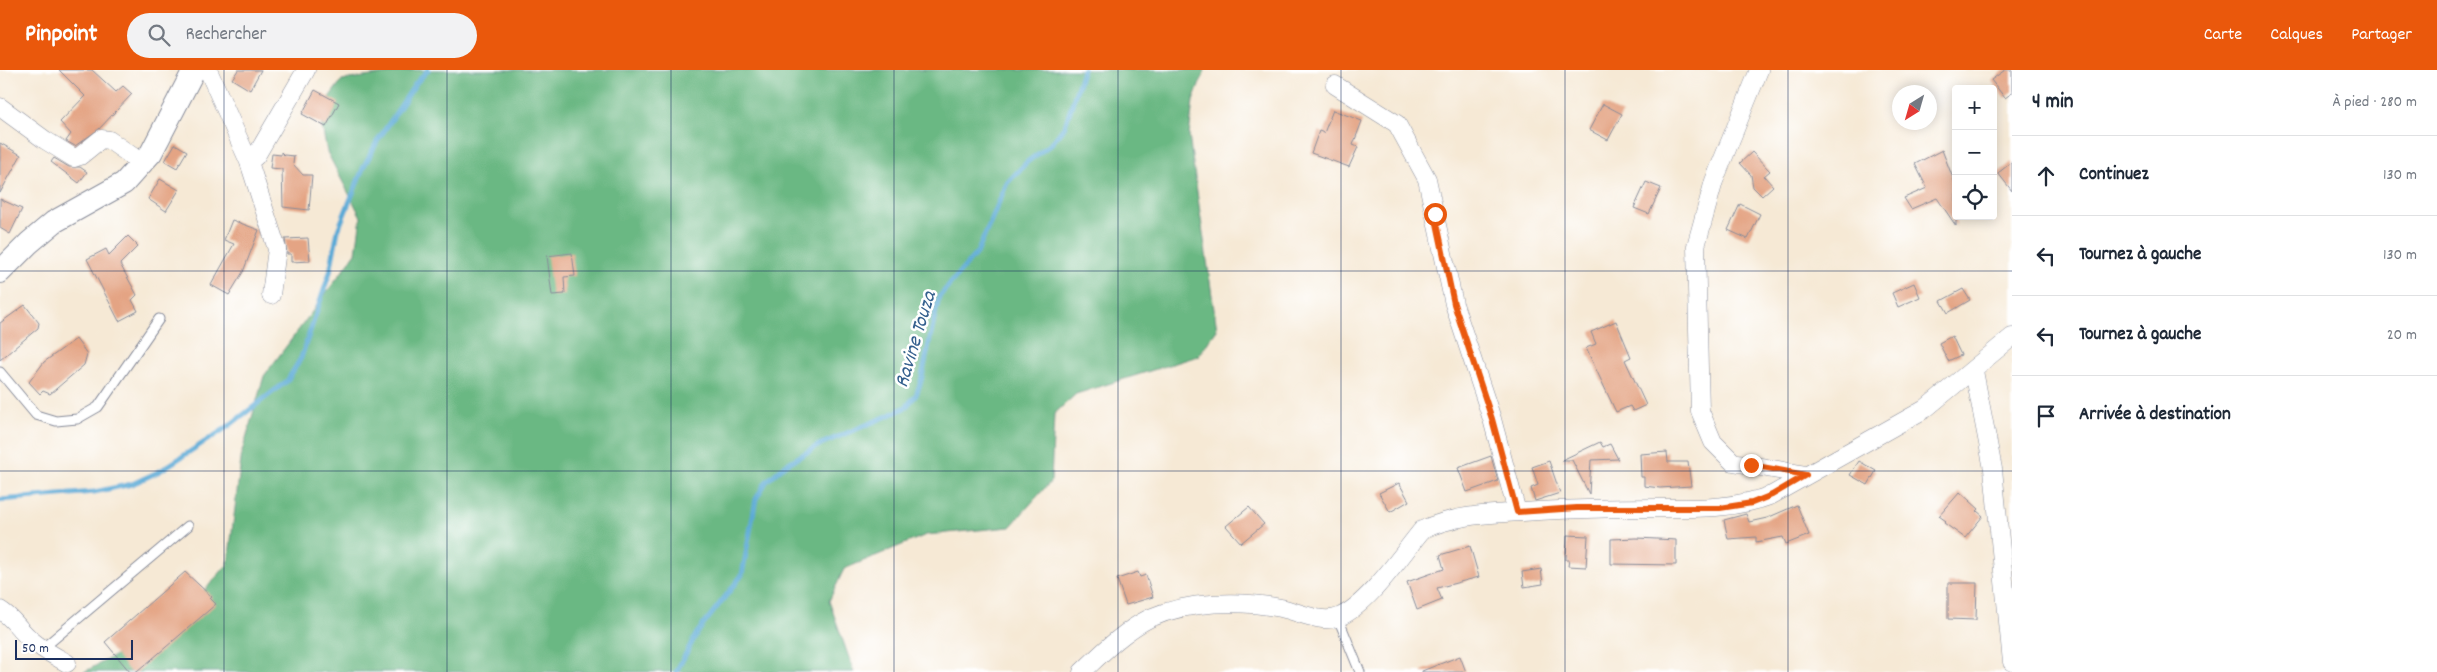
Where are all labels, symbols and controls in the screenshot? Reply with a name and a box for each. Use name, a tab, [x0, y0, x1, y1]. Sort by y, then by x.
search box	[127, 13, 477, 58]
text: Pinpoint	[25, 18, 97, 52]
icon: search	[145, 21, 173, 49]
text: Rechercher	[185, 22, 267, 49]
text: Carte	[2204, 23, 2242, 48]
text: Calques	[2270, 23, 2323, 48]
text: Partager	[2351, 23, 2412, 48]
north arrow	[1892, 85, 1937, 130]
map controls	[1952, 85, 1997, 220]
button: +	[1952, 85, 1997, 130]
text: 4 min	[2032, 88, 2074, 118]
text: À pied · 280 m	[2332, 91, 2417, 114]
button: −	[1952, 130, 1997, 175]
icon: ahead	[2032, 162, 2060, 190]
text: Continuez	[2079, 162, 2149, 189]
text: 130 m	[2383, 164, 2417, 187]
button: locate	[1952, 175, 1997, 220]
route start	[1424, 203, 1447, 226]
icon: left	[2032, 242, 2060, 270]
text: Tournez à gauche	[2079, 242, 2201, 269]
text: 130 m	[2383, 244, 2417, 267]
water label: Ravine Touza	[888, 287, 946, 392]
icon: left	[2032, 322, 2060, 350]
text: Tournez à gauche	[2079, 322, 2201, 349]
text: 20 m	[2387, 324, 2417, 347]
icon: arrive	[2032, 402, 2060, 430]
text: Arrivée à destination	[2079, 402, 2231, 429]
route end	[1740, 454, 1763, 477]
scale bar	[15, 637, 132, 660]
text: 50 m	[22, 639, 49, 659]

